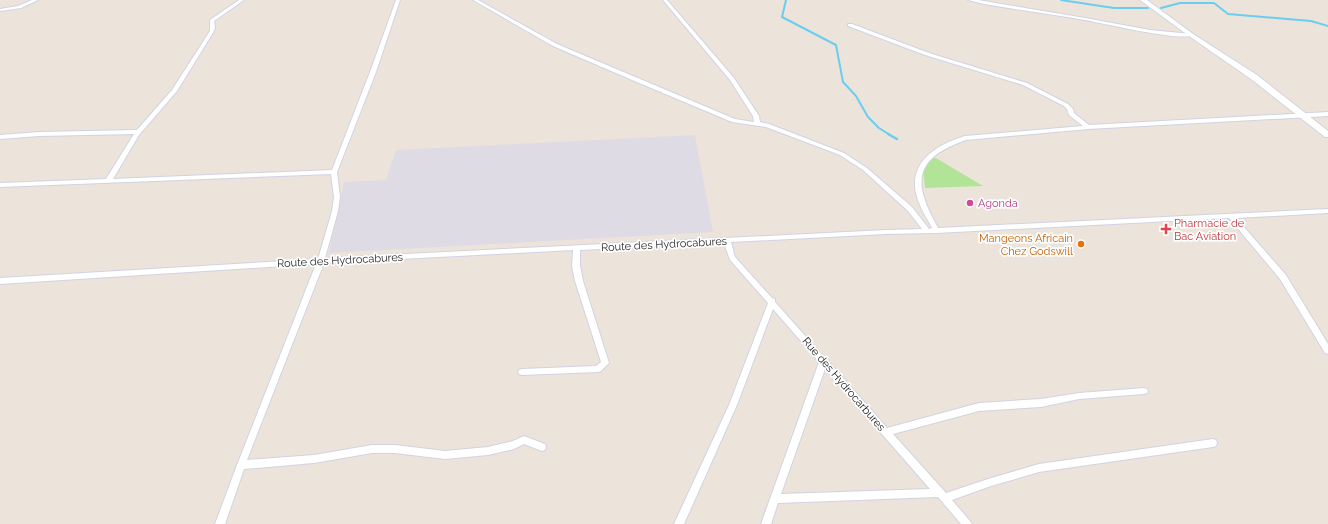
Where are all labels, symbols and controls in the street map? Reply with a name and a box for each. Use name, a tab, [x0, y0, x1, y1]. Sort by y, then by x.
place label: Agonda	[978, 197, 1018, 210]
marker: Agonda	[965, 198, 975, 208]
place label: Pharmacie de Bac Aviation	[1174, 217, 1245, 243]
marker: Pharmacie de Bac Aviation	[1161, 224, 1171, 234]
place label: Mangeons Africain Chez Godswill	[979, 232, 1073, 258]
street label: Route des Hydrocabures	[601, 235, 727, 254]
marker: Mangeons Africain Chez Godswill	[1076, 239, 1086, 249]
street label: Route des Hydrocabures	[277, 251, 403, 270]
street label: Rue des Hydrocarbures	[799, 335, 888, 434]

